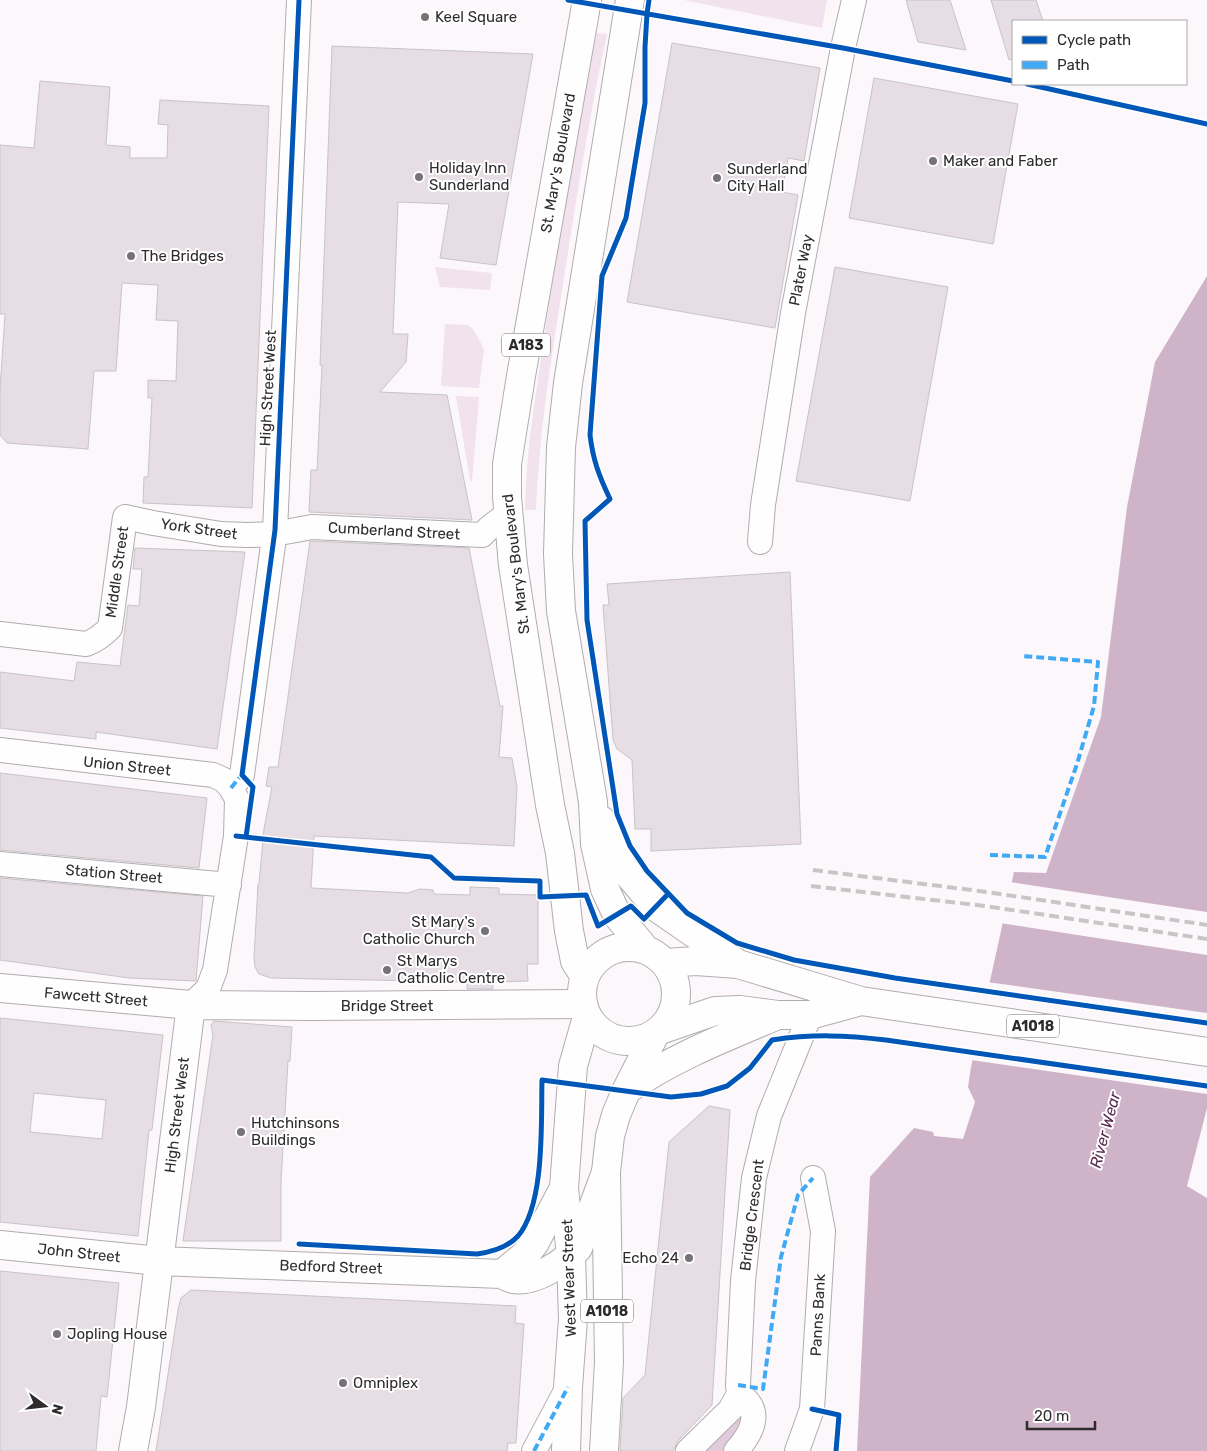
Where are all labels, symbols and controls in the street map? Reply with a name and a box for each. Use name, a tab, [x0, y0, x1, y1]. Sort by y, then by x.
place label: Keel Square	[435, 8, 517, 26]
marker: Keel Square	[419, 11, 431, 23]
legend	[1012, 20, 1187, 85]
text: Cycle path	[1057, 31, 1131, 49]
text: Path	[1057, 56, 1090, 74]
street label: St. Mary's Boulevard	[537, 92, 579, 234]
place label: Maker and Faber	[943, 152, 1058, 170]
marker: Maker and Faber	[927, 155, 939, 167]
place label: Holiday Inn Sunderland	[429, 159, 509, 194]
place label: Sunderland City Hall	[727, 160, 807, 195]
marker: Holiday Inn Sunderland	[413, 171, 425, 183]
marker: Sunderland City Hall	[711, 172, 723, 184]
street label: Plater Way	[785, 233, 817, 307]
place label: The Bridges	[141, 247, 224, 265]
marker: The Bridges	[125, 250, 137, 262]
street label: High Street West	[256, 329, 280, 447]
road number: A183	[502, 334, 550, 356]
street label: St. Mary's Boulevard	[498, 493, 534, 635]
street label: York Street	[159, 515, 239, 543]
street label: Cumberland Street	[327, 519, 461, 543]
street label: Middle Street	[102, 525, 132, 619]
street label: Union Street	[82, 752, 172, 780]
street label: Station Street	[65, 861, 164, 887]
place label: St Mary's Catholic Church	[363, 913, 475, 948]
marker: St Mary's Catholic Church	[479, 925, 491, 937]
place label: St Marys Catholic Centre	[397, 952, 505, 987]
marker: St Marys Catholic Centre	[381, 964, 393, 976]
street label: Fawcett Street	[44, 984, 149, 1011]
street label: Bridge Street	[341, 997, 433, 1015]
road number: A1018	[1007, 1014, 1059, 1038]
street label: High Street West	[161, 1056, 193, 1174]
water label: River Wear	[1086, 1089, 1125, 1170]
place label: Hutchinsons Buildings	[251, 1114, 340, 1149]
marker: Hutchinsons Buildings	[235, 1126, 247, 1138]
street label: Bridge Crescent	[736, 1158, 768, 1272]
street label: West Wear Street	[558, 1219, 580, 1337]
street label: John Street	[37, 1240, 122, 1266]
place label: Echo 24	[622, 1249, 679, 1267]
marker: Echo 24	[683, 1252, 695, 1264]
street label: Bedford Street	[279, 1256, 383, 1278]
street label: Panns Bank	[807, 1273, 829, 1357]
road number: A1018	[581, 1300, 633, 1322]
place label: Jopling House	[67, 1325, 167, 1343]
marker: Jopling House	[51, 1328, 63, 1340]
place label: Omniplex	[353, 1374, 418, 1392]
marker: Omniplex	[337, 1377, 349, 1389]
north arrow	[20, 1381, 70, 1431]
scale bar	[1027, 1398, 1094, 1430]
text: N	[48, 1402, 67, 1416]
text: 20 m	[1034, 1407, 1069, 1425]

